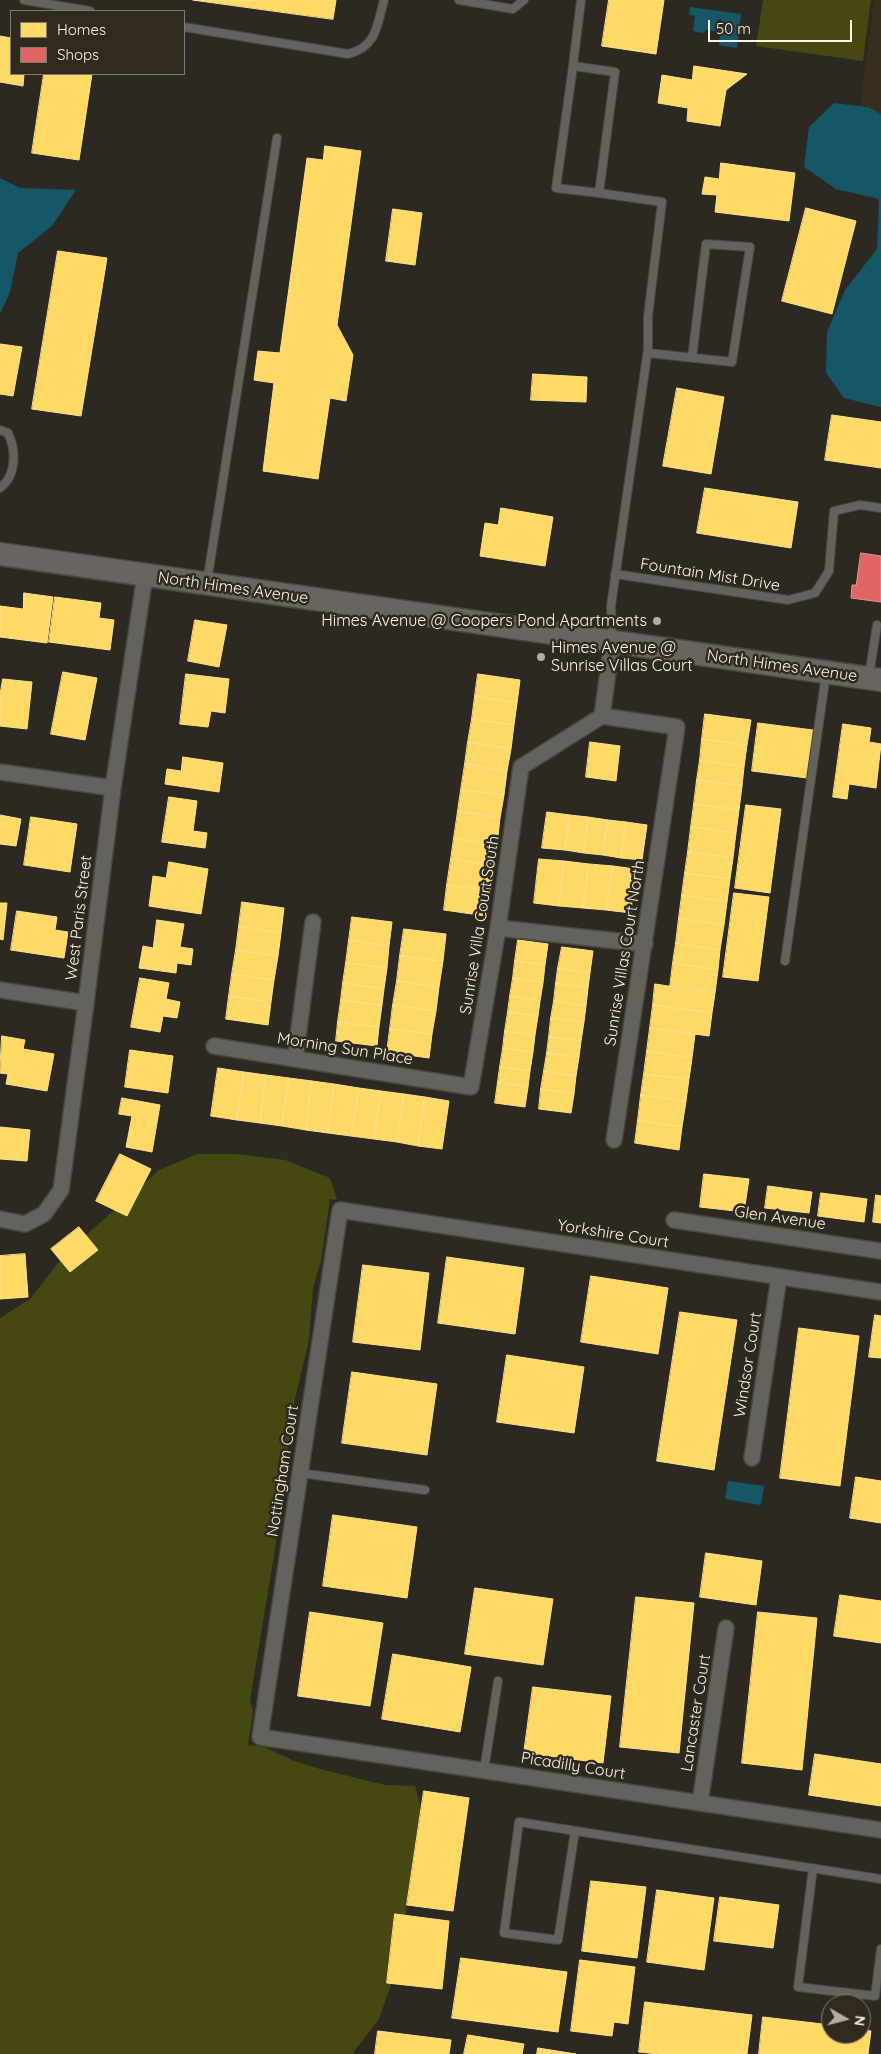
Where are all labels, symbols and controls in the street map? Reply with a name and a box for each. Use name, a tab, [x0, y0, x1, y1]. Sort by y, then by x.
legend	[10, 10, 185, 75]
scale bar	[711, 10, 855, 42]
text: 50 m	[716, 19, 751, 38]
text: Homes	[57, 20, 106, 39]
text: Shops	[57, 45, 99, 64]
street label: Fountain Mist Drive	[639, 554, 781, 596]
street label: North Himes Avenue	[157, 568, 309, 608]
place label: Himes Avenue @ Coopers Pond Apartments	[321, 611, 647, 631]
marker: Himes Avenue @ Coopers Pond Apartments	[651, 615, 663, 627]
place label: Himes Avenue @ Sunrise Villas Court	[551, 638, 693, 676]
street label: North Himes Avenue	[706, 646, 858, 686]
marker: Himes Avenue @ Sunrise Villas Court	[535, 651, 547, 663]
street label: Sunrise Villa Court South	[456, 834, 504, 1016]
street label: West Paris Street	[62, 854, 96, 982]
street label: Sunrise Villas Court North	[601, 859, 649, 1047]
street label: Morning Sun Place	[276, 1029, 414, 1069]
street label: Glen Avenue	[733, 1202, 827, 1234]
street label: Yorkshire Court	[556, 1216, 670, 1252]
street label: Windsor Court	[730, 1311, 766, 1419]
street label: Nottingham Court	[263, 1404, 303, 1538]
street label: Lancaster Court	[677, 1653, 715, 1773]
street label: Picadilly Court	[519, 1748, 627, 1784]
north arrow	[821, 1994, 871, 2044]
text: N	[850, 2015, 869, 2027]

